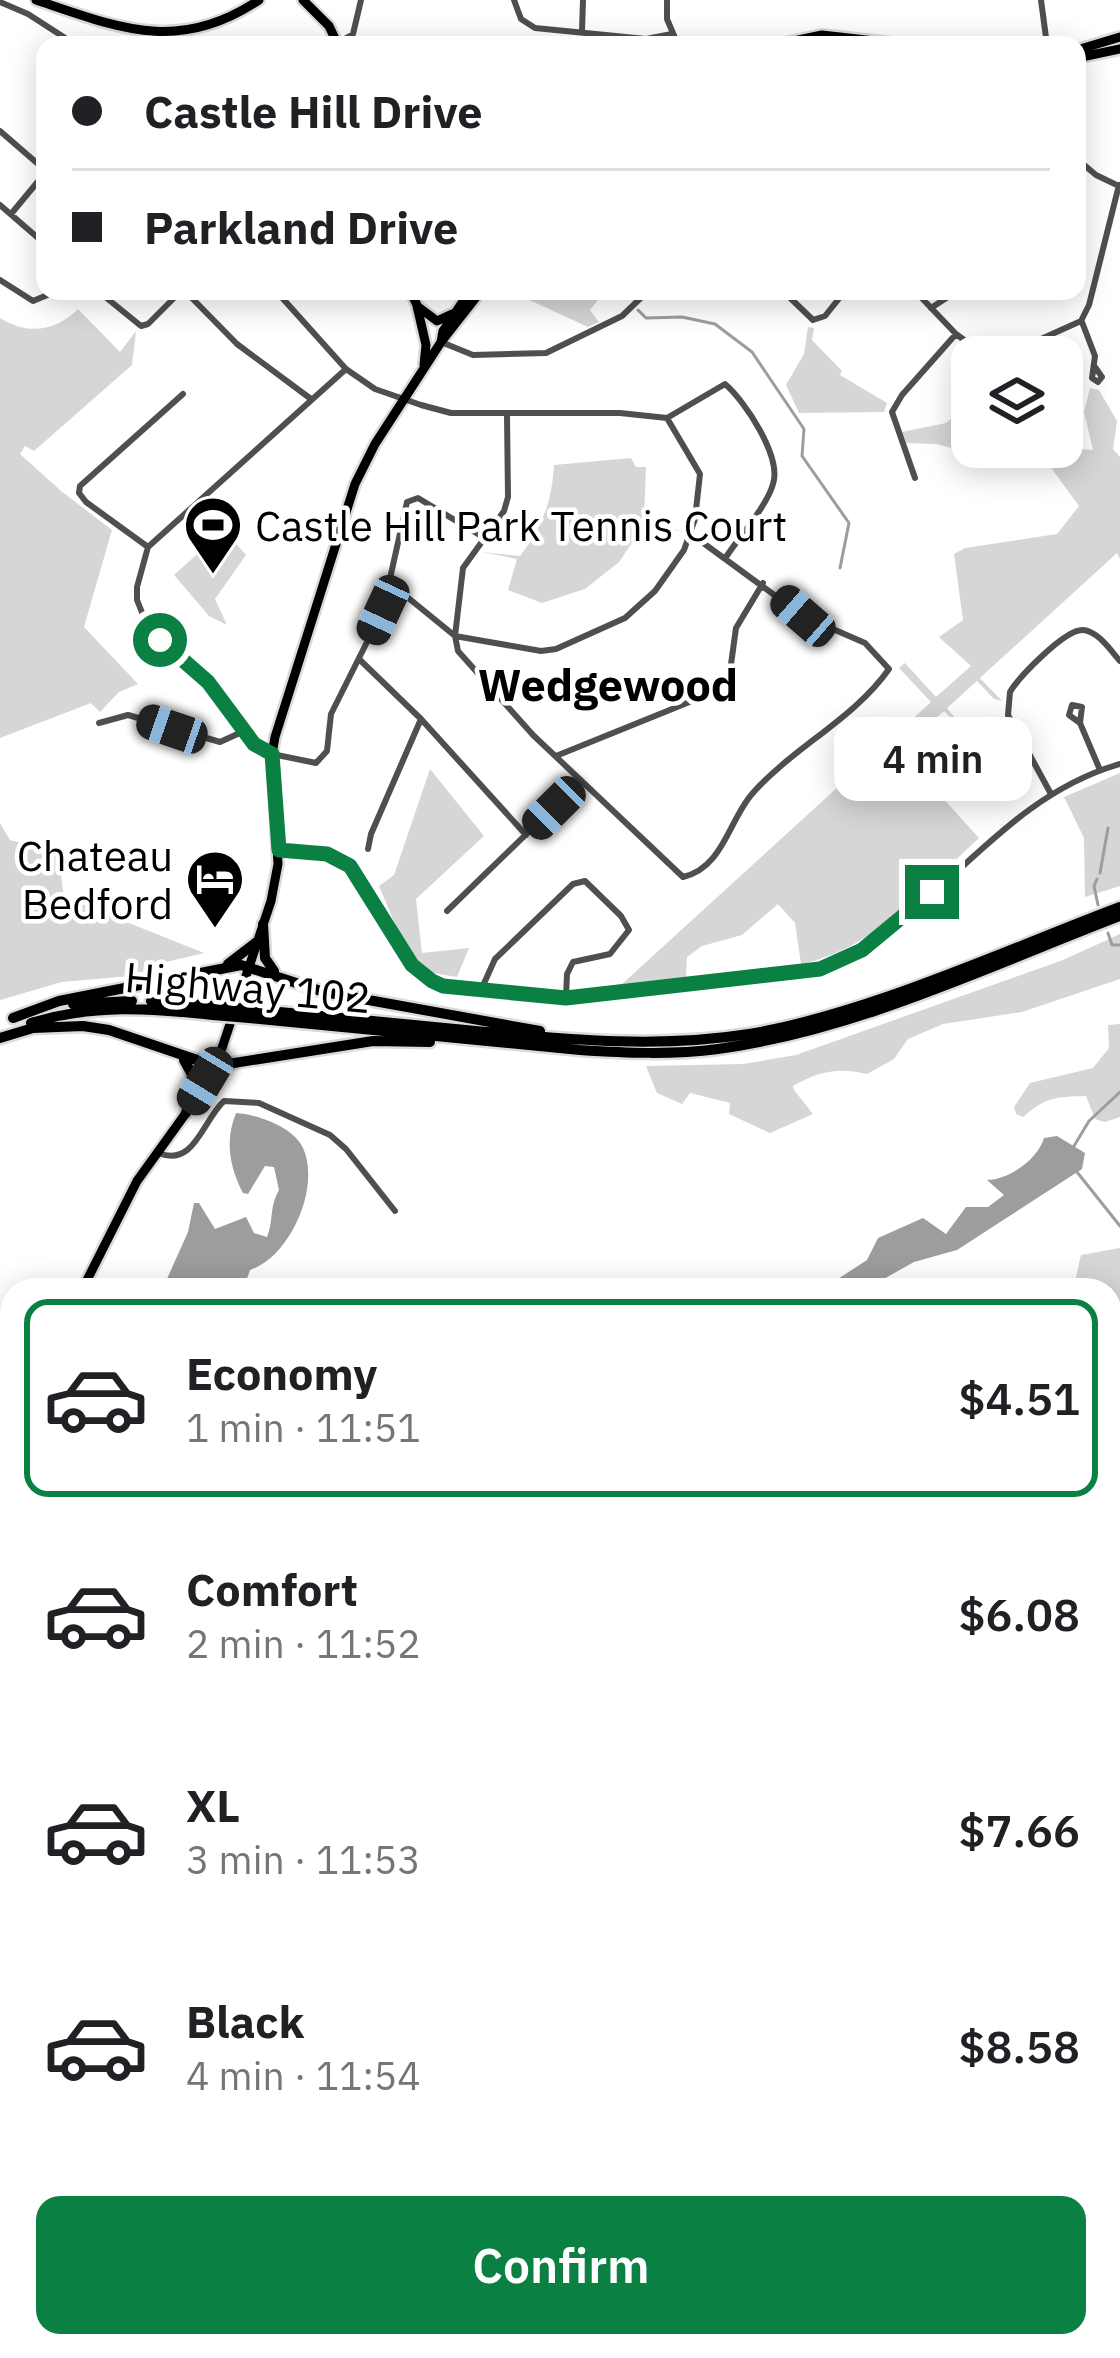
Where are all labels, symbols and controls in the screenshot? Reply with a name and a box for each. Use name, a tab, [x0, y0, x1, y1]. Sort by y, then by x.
text: Castle Hill Drive	[144, 82, 483, 140]
text: Parkland Drive	[144, 198, 458, 256]
map controls	[951, 336, 1083, 468]
button: layers	[951, 336, 1083, 468]
sports icon: Castle Hill Park Tennis Court	[182, 494, 244, 576]
place label: Castle Hill Park Tennis Court	[255, 498, 787, 553]
car	[351, 570, 415, 650]
car	[764, 579, 842, 653]
route start	[133, 613, 187, 667]
district label: Wedgewood	[478, 655, 738, 713]
car	[132, 700, 212, 758]
callout: 4 min	[833, 718, 1031, 802]
text: 4 min	[883, 733, 983, 784]
car	[516, 770, 592, 846]
place label: Chateau Bedford	[17, 828, 173, 931]
hotel icon: Chateau Bedford	[184, 848, 246, 930]
route end	[905, 865, 959, 919]
street label: Highway 102	[123, 949, 373, 1025]
car	[171, 1041, 239, 1121]
icon: car	[42, 1344, 150, 1452]
text: Economy	[186, 1344, 377, 1402]
text: $4.51	[959, 1369, 1080, 1427]
text: 1 min · 11:51	[186, 1402, 421, 1453]
icon: car	[42, 1560, 150, 1668]
text: Comfort	[186, 1560, 358, 1618]
text: $6.08	[959, 1585, 1080, 1643]
text: 2 min · 11:52	[186, 1618, 421, 1669]
icon: car	[42, 1776, 150, 1884]
text: XL	[186, 1776, 240, 1834]
text: $7.66	[959, 1801, 1080, 1859]
text: 3 min · 11:53	[186, 1834, 421, 1885]
icon: car	[42, 1992, 150, 2100]
text: Black	[186, 1992, 305, 2050]
text: $8.58	[959, 2017, 1080, 2075]
text: 4 min · 11:54	[186, 2050, 421, 2101]
button: Confirm	[36, 2196, 1086, 2334]

